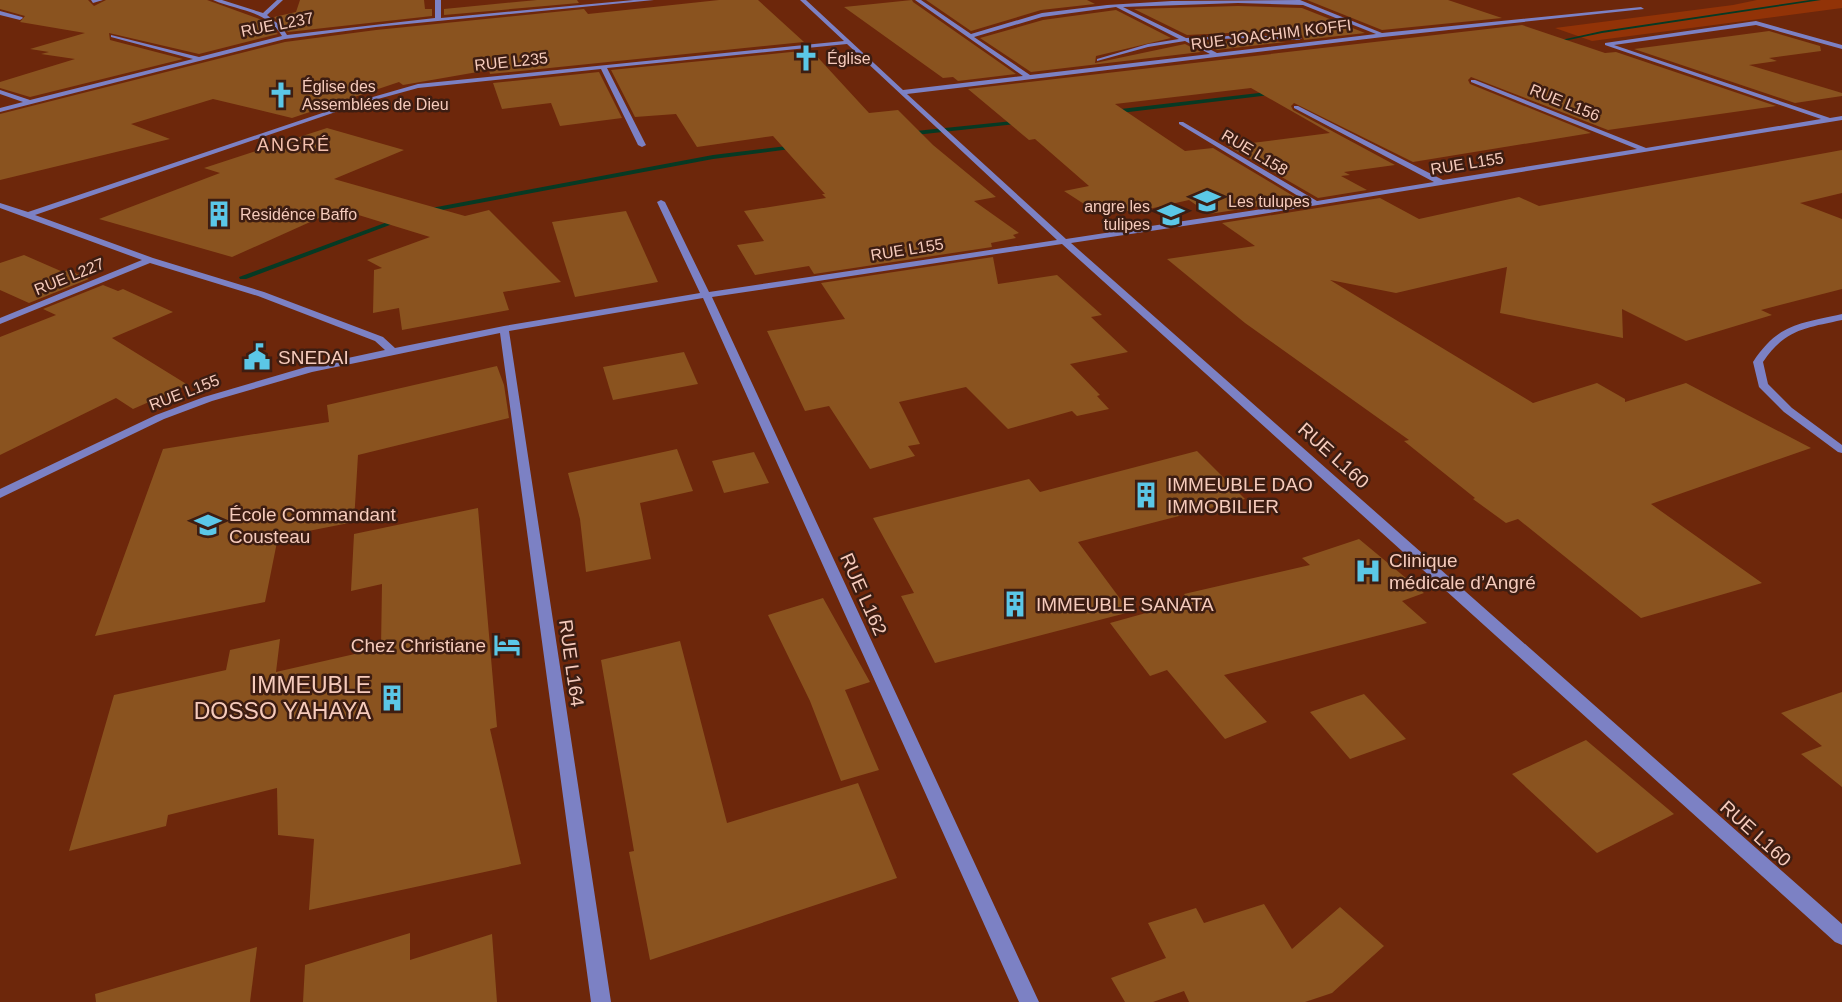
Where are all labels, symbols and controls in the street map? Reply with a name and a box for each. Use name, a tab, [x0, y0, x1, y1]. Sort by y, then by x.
street label: RUE L237	[239, 9, 315, 40]
street label: RUE JOACHIM KOFFI	[1190, 16, 1352, 53]
church icon: Église	[791, 43, 821, 73]
street label: RUE L235	[473, 49, 549, 74]
place label: Église	[827, 49, 871, 67]
place label: Église des Assemblées de Dieu	[302, 77, 449, 113]
church icon: Église des Assemblées de Dieu	[266, 80, 296, 110]
street label: RUE L156	[1527, 81, 1602, 124]
street label: RUE L158	[1219, 126, 1291, 179]
district label: ANGRÉ	[257, 135, 331, 155]
street label: RUE L155	[1429, 149, 1505, 178]
school or university icon: Les tulupes	[1192, 186, 1222, 216]
place label: Les tulupes	[1228, 193, 1310, 210]
place label: angre les tulipes	[1084, 198, 1150, 233]
building icon: Residénce Baffo	[204, 199, 234, 229]
school or university icon: angre les tulipes	[1156, 200, 1186, 230]
place label: Residénce Baffo	[240, 206, 357, 223]
street label: RUE L155	[869, 235, 945, 264]
street label: RUE L227	[32, 255, 107, 298]
public building icon: SNEDAI	[242, 342, 272, 372]
place label: SNEDAI	[278, 347, 349, 368]
street label: RUE L155	[147, 371, 222, 414]
street label: RUE L160	[1294, 418, 1373, 493]
place label: IMMEUBLE DAO IMMOBILIER	[1167, 474, 1313, 517]
building icon: IMMEUBLE DAO IMMOBILIER	[1131, 480, 1161, 510]
place label: École Commandant Cousteau	[229, 504, 397, 547]
school or university icon: École Commandant Cousteau	[193, 510, 223, 540]
street label: RUE L162	[836, 550, 891, 639]
place label: Clinique médicale d’Angré	[1389, 550, 1536, 593]
hospital icon: Clinique médicale d’Angré	[1353, 556, 1383, 586]
building icon: IMMEUBLE SANATA	[1000, 589, 1030, 619]
place label: IMMEUBLE SANATA	[1036, 594, 1214, 615]
street label: RUE L164	[555, 618, 588, 708]
hotel icon: Chez Christiane	[492, 630, 522, 660]
place label: Chez Christiane	[351, 635, 486, 656]
place label: IMMEUBLE DOSSO YAHAYA	[194, 672, 372, 724]
building icon: IMMEUBLE DOSSO YAHAYA	[377, 683, 407, 713]
street label: RUE L160	[1716, 796, 1795, 871]

